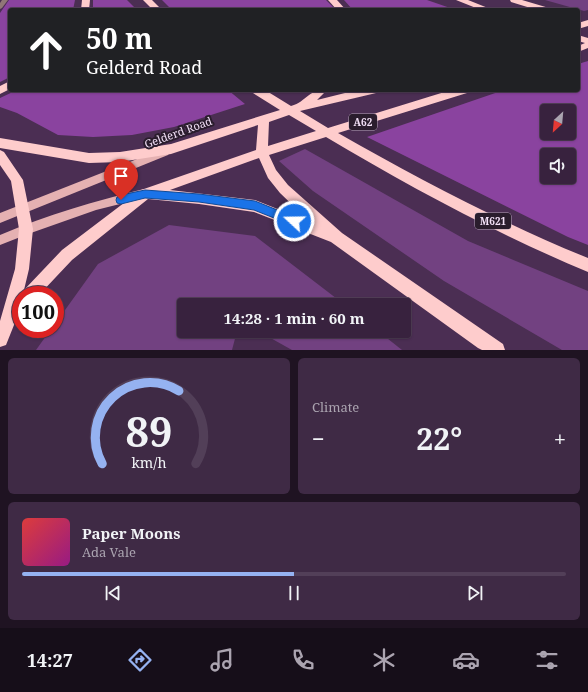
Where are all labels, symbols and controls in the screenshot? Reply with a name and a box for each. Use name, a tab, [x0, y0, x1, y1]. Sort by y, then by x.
text: 50 m	[86, 19, 153, 57]
icon: ahead	[20, 24, 72, 76]
text: Gelderd Road	[86, 55, 202, 79]
north arrow	[540, 104, 576, 140]
map controls	[540, 104, 576, 184]
street label: Gelderd Road	[142, 113, 214, 151]
road number: A62	[349, 114, 377, 130]
button: sound	[540, 148, 576, 184]
pin	[104, 159, 138, 200]
icon: arrive	[110, 165, 132, 187]
position arrow	[273, 200, 315, 242]
road number: M621	[475, 213, 511, 229]
speed limit sign: 100	[12, 286, 64, 338]
text: 14:28 · 1 min · 60 m	[224, 308, 364, 328]
text: Climate	[312, 398, 359, 416]
text: 89	[125, 403, 173, 459]
text: 22°	[416, 418, 462, 459]
text: −	[312, 423, 325, 453]
text: +	[554, 423, 566, 453]
text: km/h	[131, 453, 167, 472]
text: Paper Moons	[82, 523, 181, 543]
text: Ada Vale	[82, 543, 136, 561]
icon: previous	[102, 582, 124, 604]
icon: pause	[283, 582, 305, 604]
icon: next	[464, 582, 486, 604]
icon: directions	[126, 646, 154, 674]
icon: music	[208, 646, 236, 674]
icon: phone	[289, 646, 317, 674]
icon: climate	[370, 646, 398, 674]
icon: car	[452, 646, 480, 674]
icon: filters	[533, 646, 561, 674]
text: 14:27	[27, 648, 73, 672]

